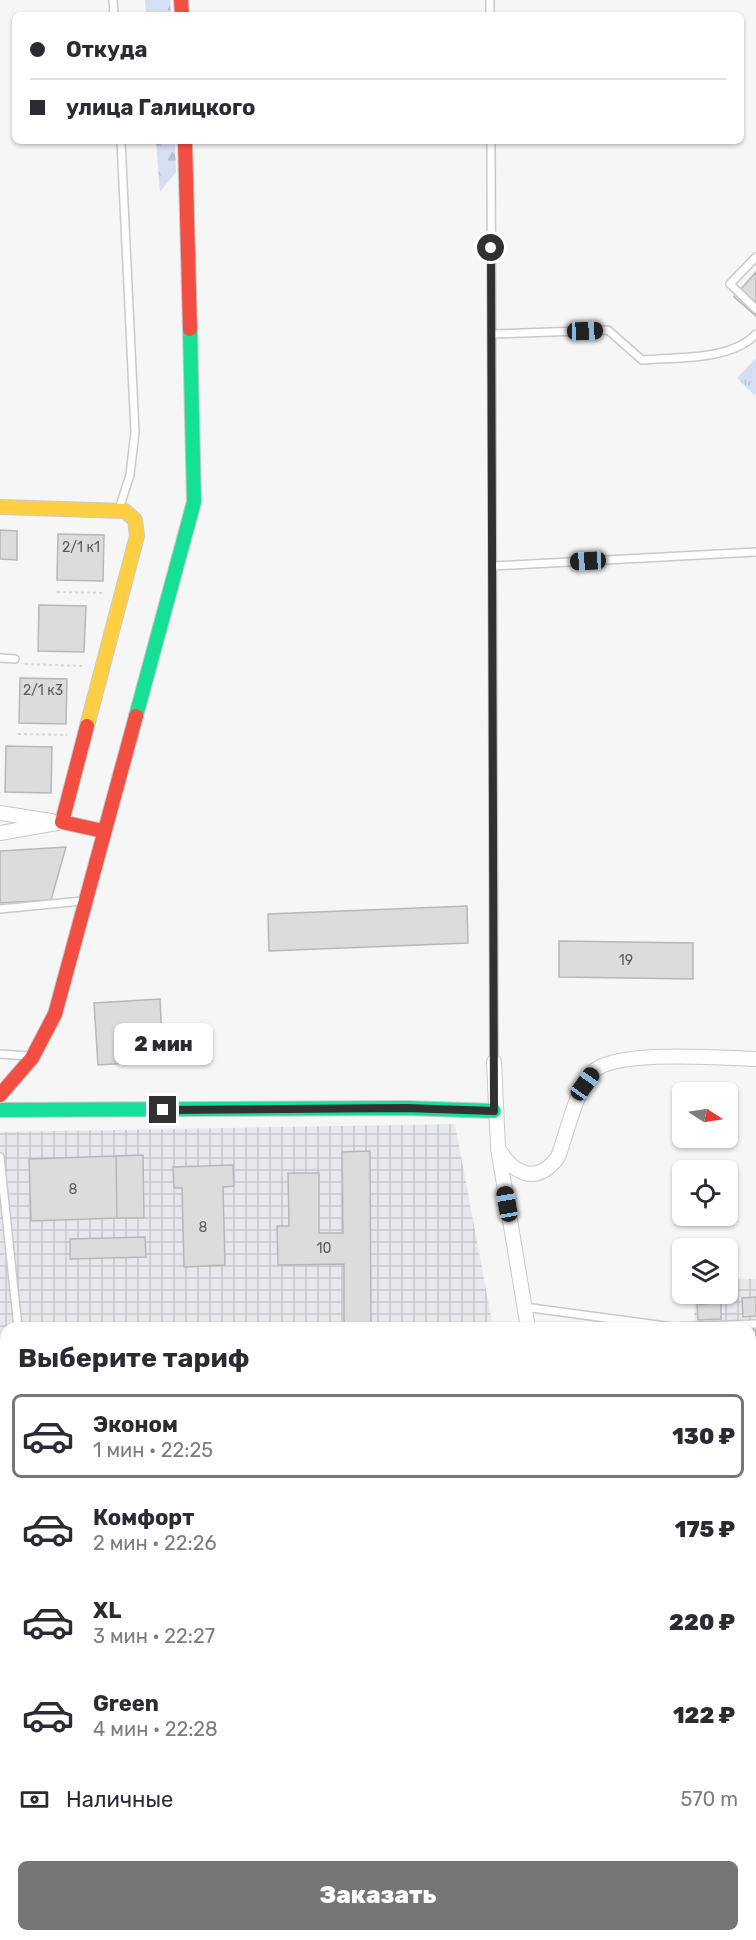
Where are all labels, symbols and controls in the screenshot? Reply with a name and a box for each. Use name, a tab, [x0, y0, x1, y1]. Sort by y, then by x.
text: Откуда	[66, 36, 148, 63]
text: улица Галицкого	[66, 94, 255, 121]
route start	[477, 234, 504, 261]
car	[567, 321, 603, 341]
house number: 2/1 к1	[62, 539, 100, 556]
car	[570, 551, 606, 571]
house number: 2/1 к3	[23, 682, 63, 699]
house number: 19	[619, 952, 633, 969]
callout: 2 мин	[114, 1023, 213, 1065]
text: 2 мин	[134, 1032, 193, 1056]
car	[567, 1064, 603, 1104]
north arrow	[672, 1082, 738, 1148]
map controls	[672, 1082, 738, 1304]
route end	[149, 1096, 176, 1123]
button: locate	[672, 1160, 738, 1226]
house number: 8	[69, 1181, 78, 1198]
car	[495, 1185, 519, 1223]
house number: 8	[199, 1219, 208, 1236]
button: layers	[672, 1238, 738, 1304]
house number: 10	[317, 1240, 332, 1257]
text: Выберите тариф	[18, 1342, 249, 1374]
icon: car	[21, 1409, 75, 1463]
text: Эконом	[93, 1411, 178, 1438]
text: 130 ₽	[672, 1423, 735, 1450]
text: 1 мин · 22:25	[93, 1438, 213, 1462]
icon: car	[21, 1502, 75, 1556]
text: Комфорт	[93, 1504, 194, 1531]
text: 175 ₽	[675, 1516, 735, 1543]
text: 2 мин · 22:26	[93, 1531, 216, 1555]
icon: car	[21, 1595, 75, 1649]
text: XL	[93, 1597, 121, 1624]
text: 220 ₽	[669, 1609, 735, 1636]
text: 3 мин · 22:27	[93, 1624, 215, 1648]
icon: car	[21, 1688, 75, 1742]
text: Green	[93, 1690, 159, 1717]
text: 122 ₽	[673, 1702, 735, 1729]
text: 4 мин · 22:28	[93, 1717, 218, 1741]
icon: cash	[18, 1783, 51, 1816]
text: Наличные	[66, 1786, 173, 1813]
text: 570 m	[680, 1787, 738, 1811]
button: Заказать	[18, 1861, 738, 1930]

